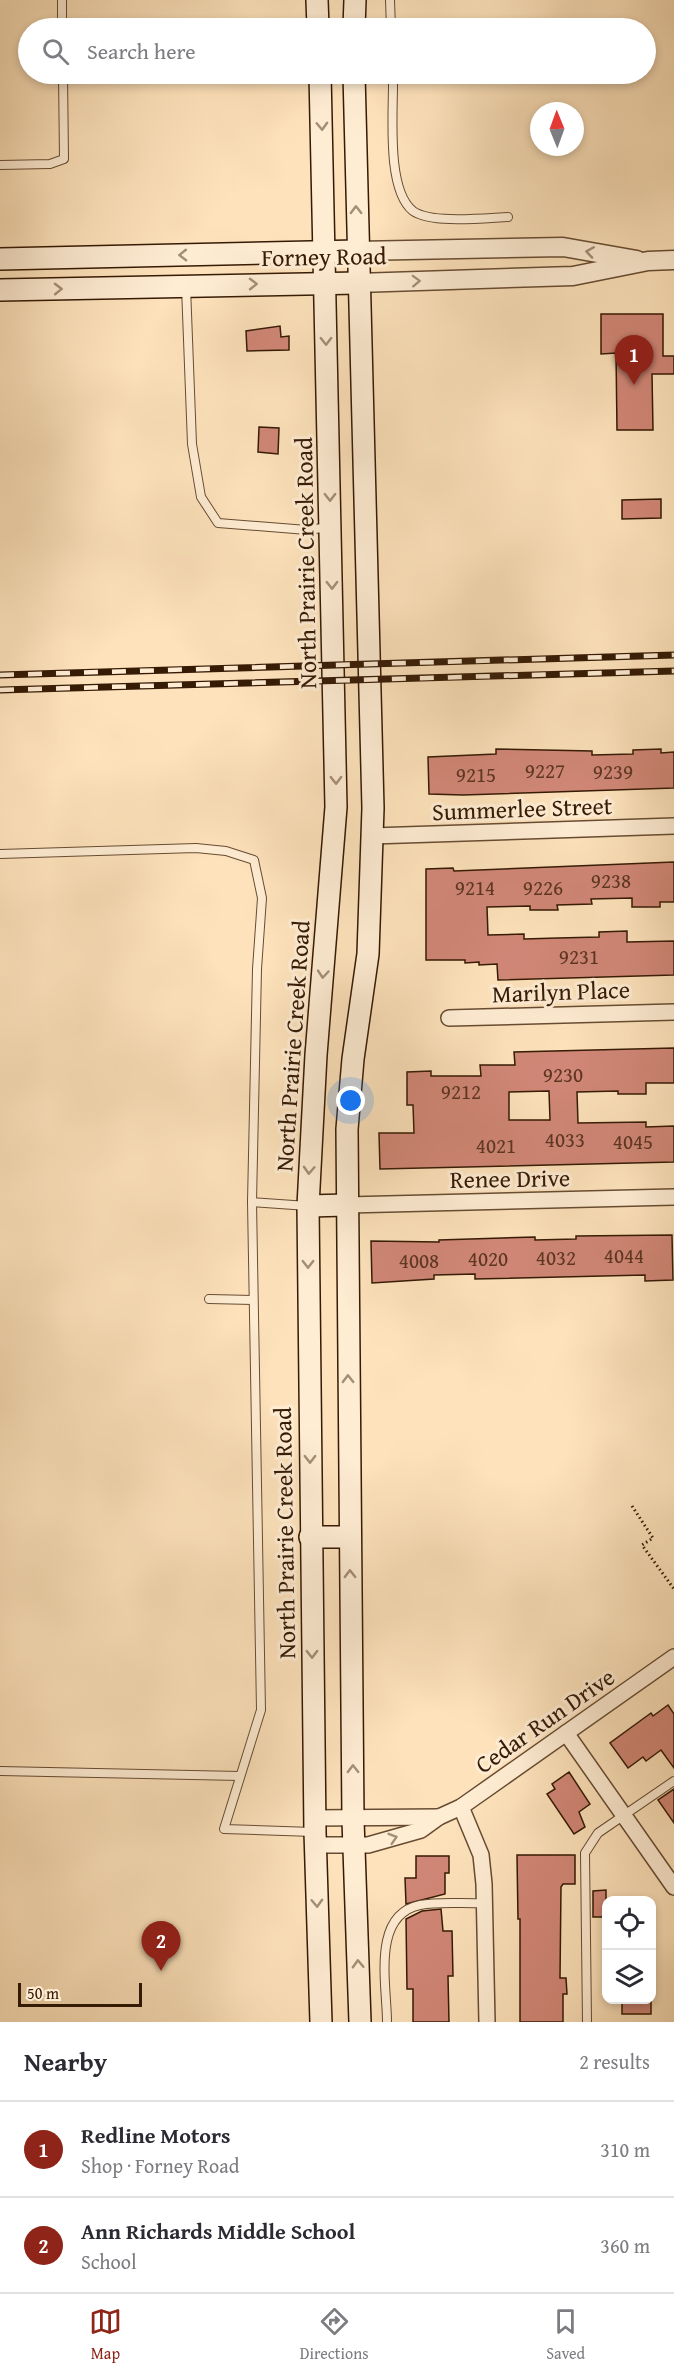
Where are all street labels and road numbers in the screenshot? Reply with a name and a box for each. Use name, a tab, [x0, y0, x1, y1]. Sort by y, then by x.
street label: Forney Road	[261, 238, 387, 275]
street label: North Prairie Creek Road	[286, 437, 325, 689]
street label: Summerlee Street	[431, 788, 613, 829]
street label: North Prairie Creek Road	[266, 919, 319, 1173]
street label: Marilyn Place	[491, 972, 631, 1011]
street label: Renee Drive	[450, 1160, 570, 1197]
street label: North Prairie Creek Road	[265, 1407, 304, 1659]
street label: Cedar Run Drive	[468, 1659, 622, 1782]

